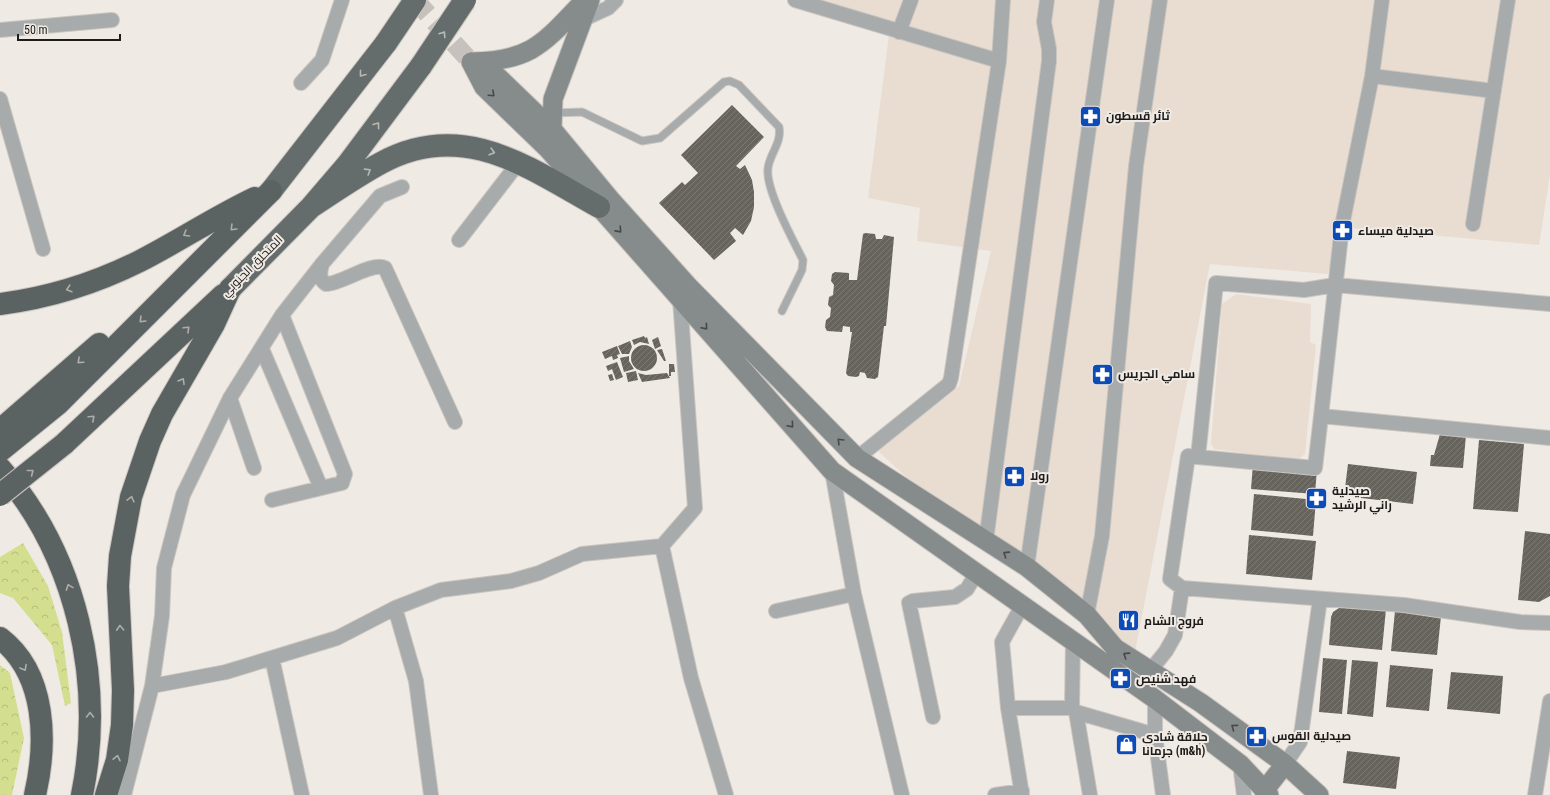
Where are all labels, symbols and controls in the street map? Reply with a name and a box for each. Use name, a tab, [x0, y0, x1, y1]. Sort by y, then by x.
scale bar	[18, 16, 120, 42]
text: 50 m	[24, 23, 48, 37]
one-way arrow	[438, 31, 446, 38]
one-way arrow	[360, 69, 367, 76]
one-way arrow	[487, 90, 495, 97]
pharmacy icon: ثائر قسطون	[1078, 103, 1104, 129]
place label: ثائر قسطون	[1106, 109, 1170, 124]
one-way arrow	[373, 122, 380, 129]
one-way arrow	[488, 147, 495, 156]
one-way arrow	[364, 168, 371, 176]
pharmacy icon: صيدلية ميساء	[1329, 218, 1355, 244]
one-way arrow	[231, 223, 238, 231]
place label: صيدلية ميساء	[1358, 224, 1434, 238]
one-way arrow	[614, 225, 622, 233]
one-way arrow	[183, 230, 191, 237]
street label: المتحلق الجنوبي	[219, 233, 288, 302]
one-way arrow	[66, 284, 73, 293]
one-way arrow	[139, 316, 147, 323]
one-way arrow	[701, 323, 708, 330]
one-way arrow	[182, 326, 190, 333]
one-way arrow	[77, 356, 85, 364]
pharmacy icon: سامي الجريس	[1090, 361, 1116, 387]
place label: سامي الجريس	[1118, 367, 1195, 384]
one-way arrow	[177, 378, 184, 385]
one-way arrow	[87, 415, 95, 422]
one-way arrow	[787, 420, 794, 427]
one-way arrow	[837, 439, 845, 446]
pharmacy icon: رولا	[1002, 463, 1028, 489]
one-way arrow	[26, 469, 33, 476]
place label: رولا	[1030, 469, 1049, 484]
place label: صيدلية راني الرشيد	[1332, 484, 1392, 515]
pharmacy icon: صيدلية راني الرشيد	[1303, 485, 1329, 511]
one-way arrow	[126, 496, 135, 503]
one-way arrow	[1003, 551, 1010, 558]
one-way arrow	[65, 583, 73, 590]
restaurant icon: فروج الشام	[1115, 608, 1141, 634]
place label: فروج الشام	[1144, 614, 1204, 630]
one-way arrow	[116, 625, 125, 631]
one-way arrow	[1123, 653, 1130, 660]
one-way arrow	[20, 664, 27, 671]
pharmacy icon: فهد شنيص	[1107, 666, 1133, 692]
place label: فهد شنيص	[1136, 672, 1196, 687]
one-way arrow	[86, 712, 94, 718]
pharmacy icon: صيدلية القوس	[1243, 723, 1269, 749]
one-way arrow	[1231, 725, 1238, 732]
place label: صيدلية القوس	[1272, 729, 1351, 744]
place label: حلاقة شادي جرمانا (m&h)	[1142, 730, 1208, 759]
shop icon: حلاقة شادي جرمانا (m&h)	[1114, 731, 1140, 757]
one-way arrow	[113, 754, 121, 761]

